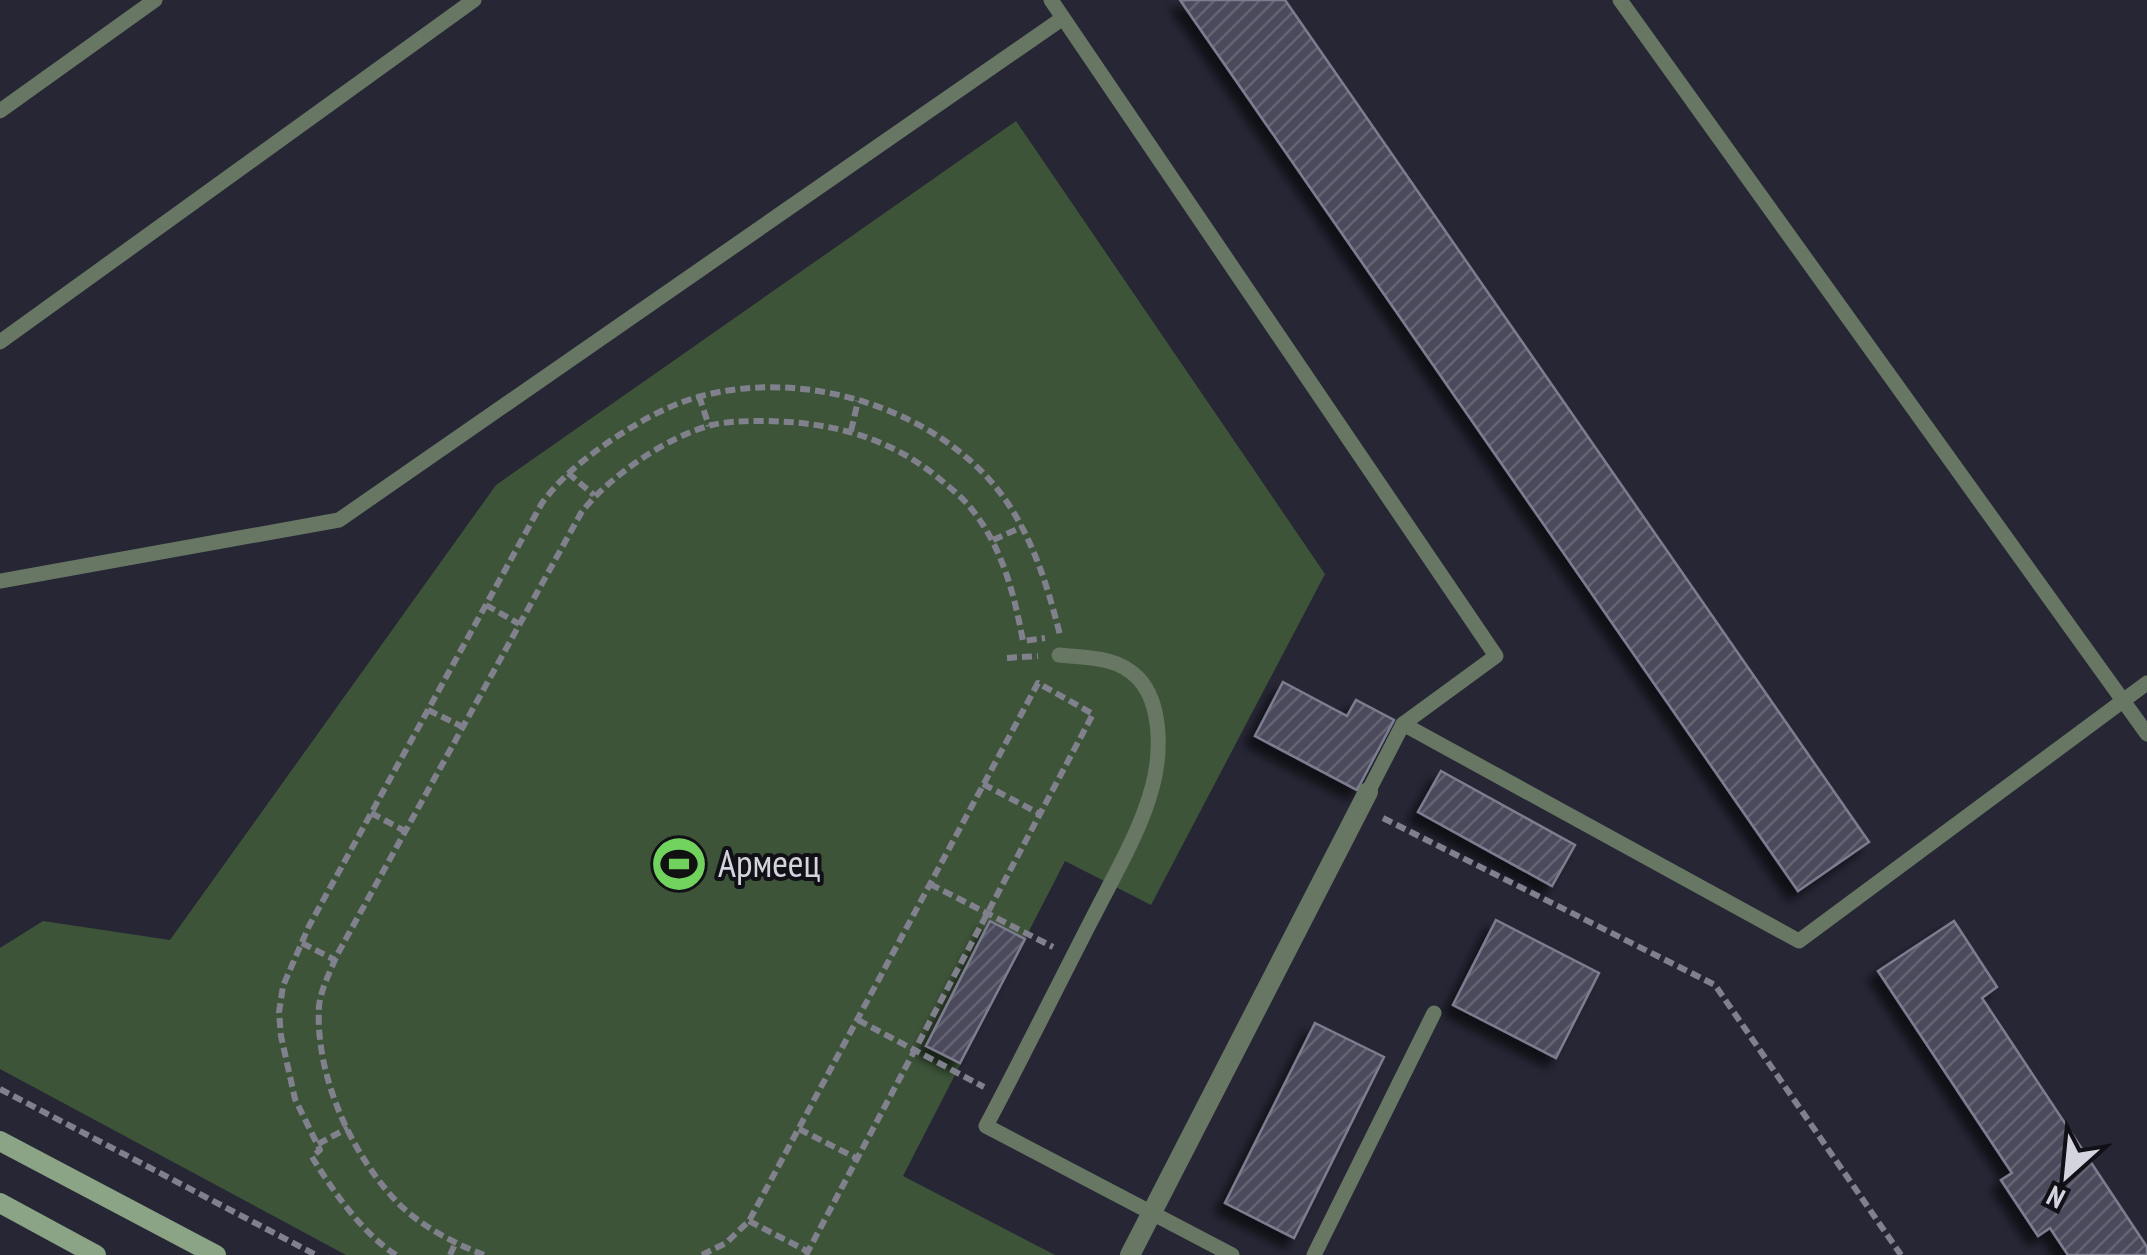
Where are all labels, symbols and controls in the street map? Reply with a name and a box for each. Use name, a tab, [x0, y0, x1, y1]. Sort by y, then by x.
sports icon: Армеец	[649, 834, 709, 894]
place label: Армеец	[718, 838, 820, 887]
north arrow	[2017, 1125, 2117, 1225]
text: N	[2040, 1178, 2071, 1218]

